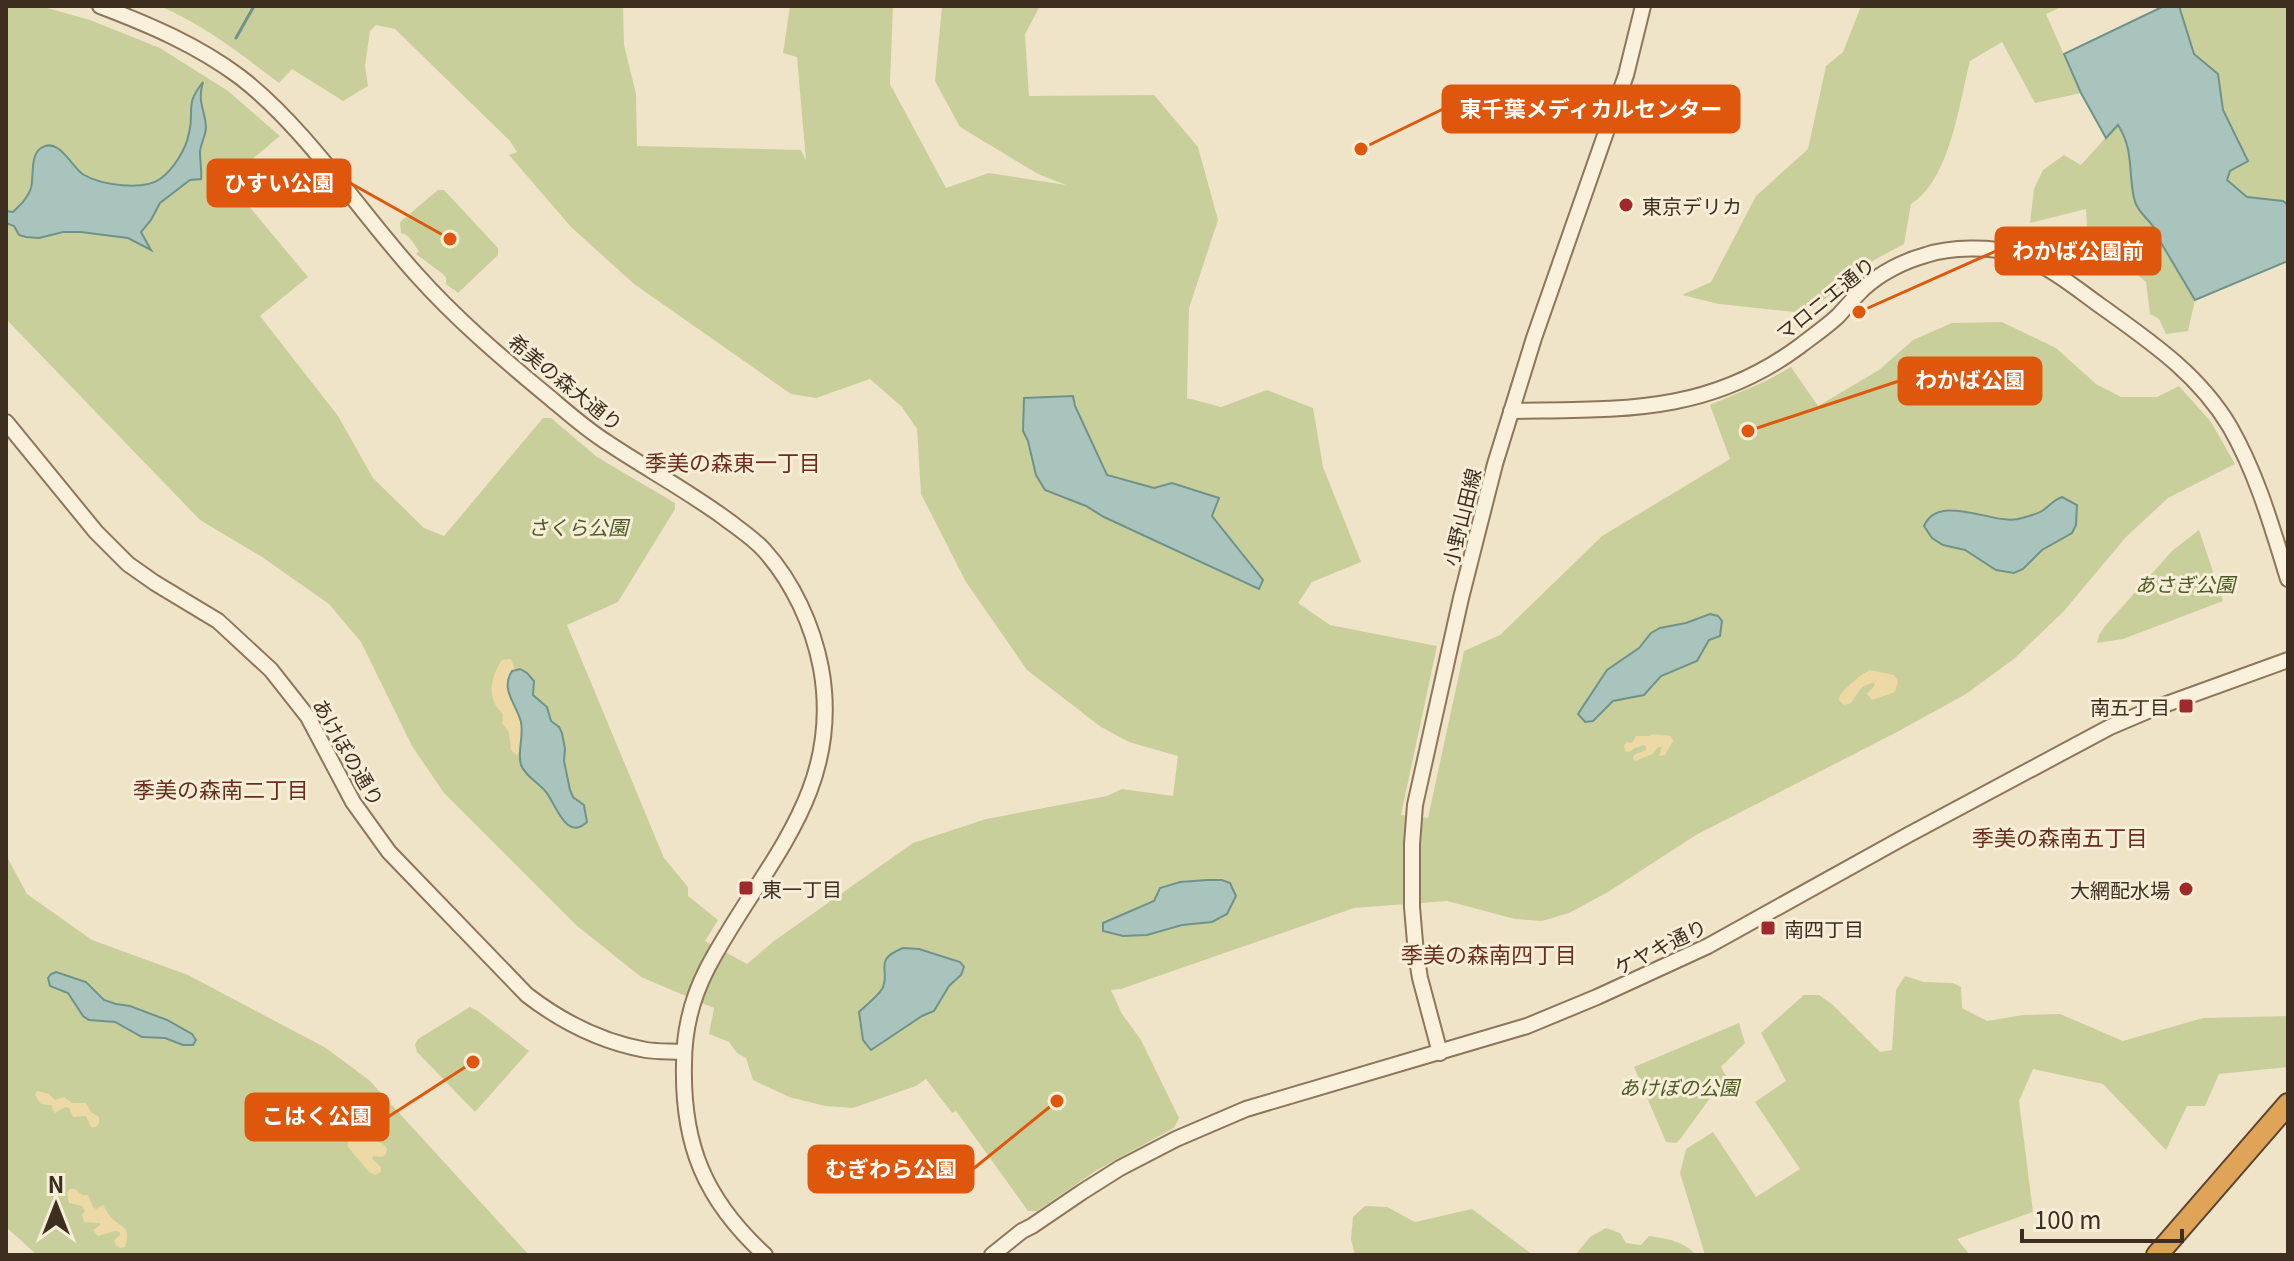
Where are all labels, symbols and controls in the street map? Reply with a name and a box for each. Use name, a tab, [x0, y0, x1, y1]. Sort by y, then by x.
callout: 東千葉メディカルセンター	[1443, 86, 1739, 132]
text: 東千葉メディカルセンター	[1460, 91, 1722, 123]
callout: ひすい公園	[208, 160, 350, 206]
text: ひすい公園	[224, 165, 334, 197]
place label: 東京デリカ	[1642, 191, 1742, 220]
marker: 東京デリカ	[1617, 196, 1635, 214]
callout: わかば公園前	[1996, 228, 2160, 274]
text: わかば公園前	[2012, 233, 2144, 265]
street label: マロニエ通り	[1769, 249, 1881, 347]
street label: 希美の森大通り	[502, 327, 630, 437]
callout: わかば公園	[1899, 358, 2041, 404]
text: わかば公園	[1915, 362, 2025, 394]
district label: 季美の森東一丁目	[645, 445, 821, 477]
street label: 小野山田線	[1435, 465, 1487, 569]
park label: さくら公園	[528, 512, 631, 541]
park label: あさぎ公園	[2135, 569, 2238, 598]
place label: 南五丁目	[2090, 692, 2170, 721]
street label: あけぼの通り	[306, 693, 392, 811]
marker: 南五丁目	[2177, 697, 2195, 715]
district label: 季美の森南二丁目	[133, 772, 309, 804]
district label: 季美の森南五丁目	[1972, 820, 2148, 852]
place label: 東一丁目	[762, 874, 842, 903]
place label: 大網配水場	[2070, 875, 2170, 904]
marker: 東一丁目	[737, 879, 755, 897]
marker: 大網配水場	[2177, 880, 2195, 898]
street label: ケヤキ通り	[1609, 911, 1711, 981]
place label: 南四丁目	[1784, 914, 1864, 943]
marker: 南四丁目	[1759, 919, 1777, 937]
district label: 季美の森南四丁目	[1401, 937, 1577, 969]
park label: あけぼの公園	[1619, 1072, 1742, 1101]
callout: こはく公園	[246, 1094, 388, 1140]
text: こはく公園	[262, 1098, 372, 1130]
callout: むぎわら公園	[809, 1146, 973, 1192]
text: むぎわら公園	[825, 1151, 957, 1183]
north arrow	[16, 1165, 96, 1245]
text: N	[48, 1167, 64, 1199]
scale bar	[2022, 1193, 2182, 1243]
text: 100 m	[2034, 1201, 2102, 1236]

